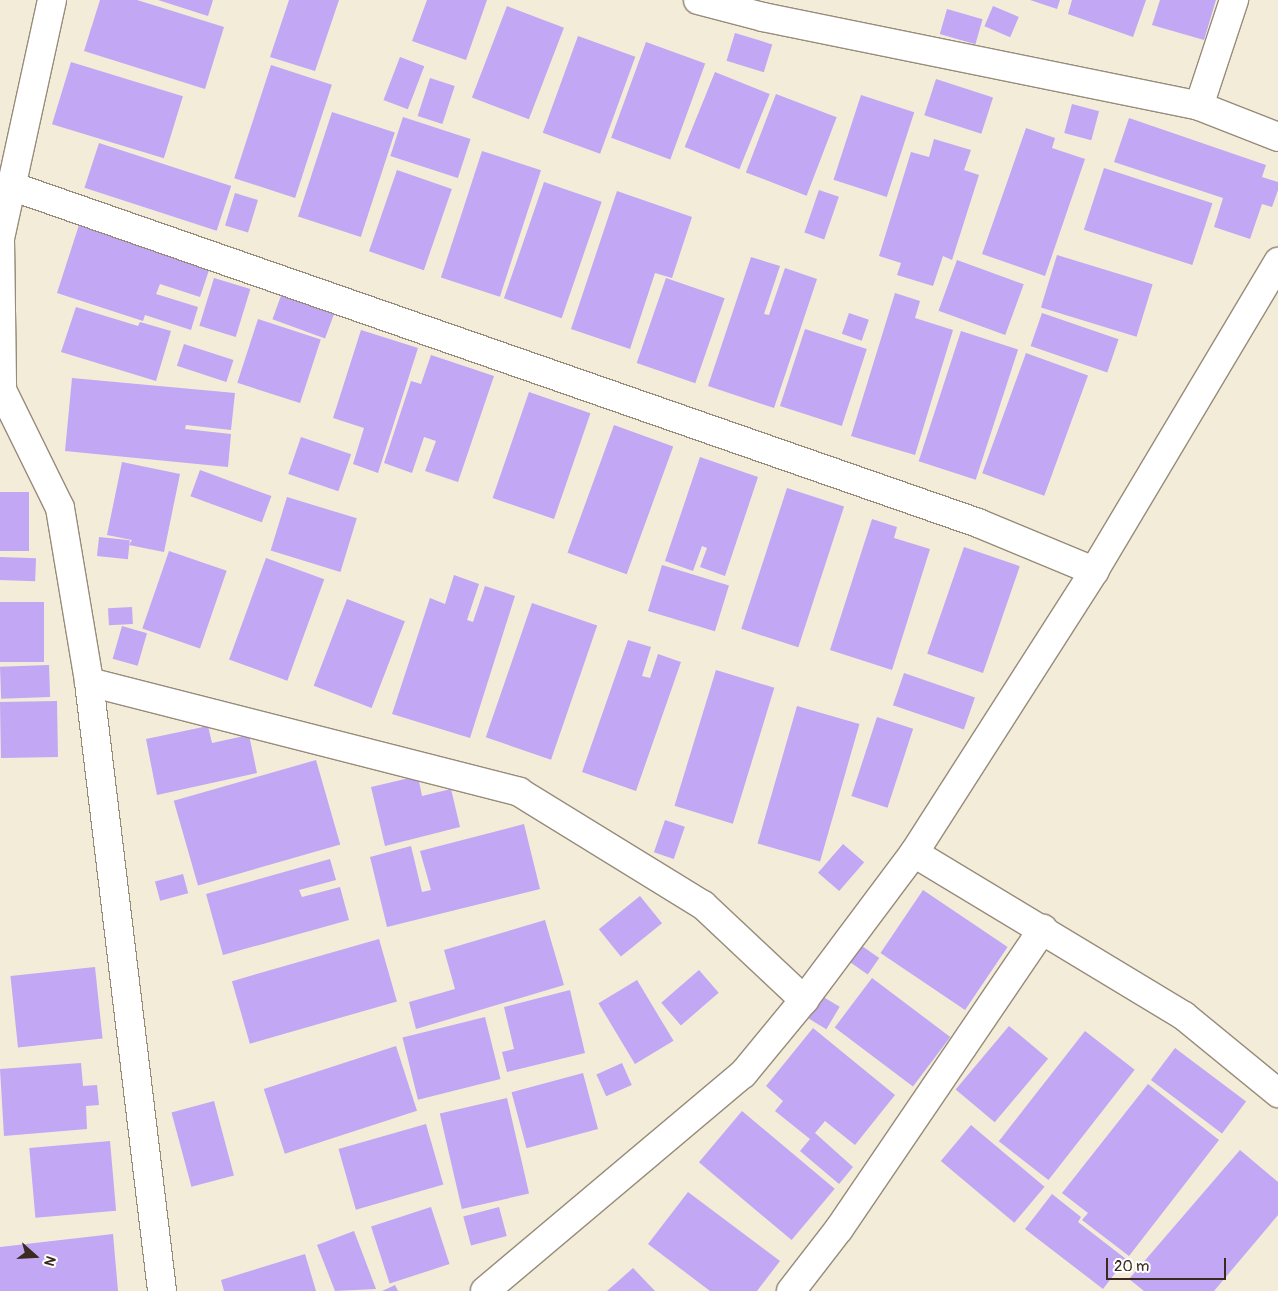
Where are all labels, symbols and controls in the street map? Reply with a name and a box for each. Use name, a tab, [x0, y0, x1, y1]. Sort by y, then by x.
north arrow	[10, 1231, 60, 1281]
scale bar	[1108, 1248, 1228, 1280]
text: N	[40, 1254, 59, 1268]
text: 20 m	[1114, 1257, 1149, 1276]

